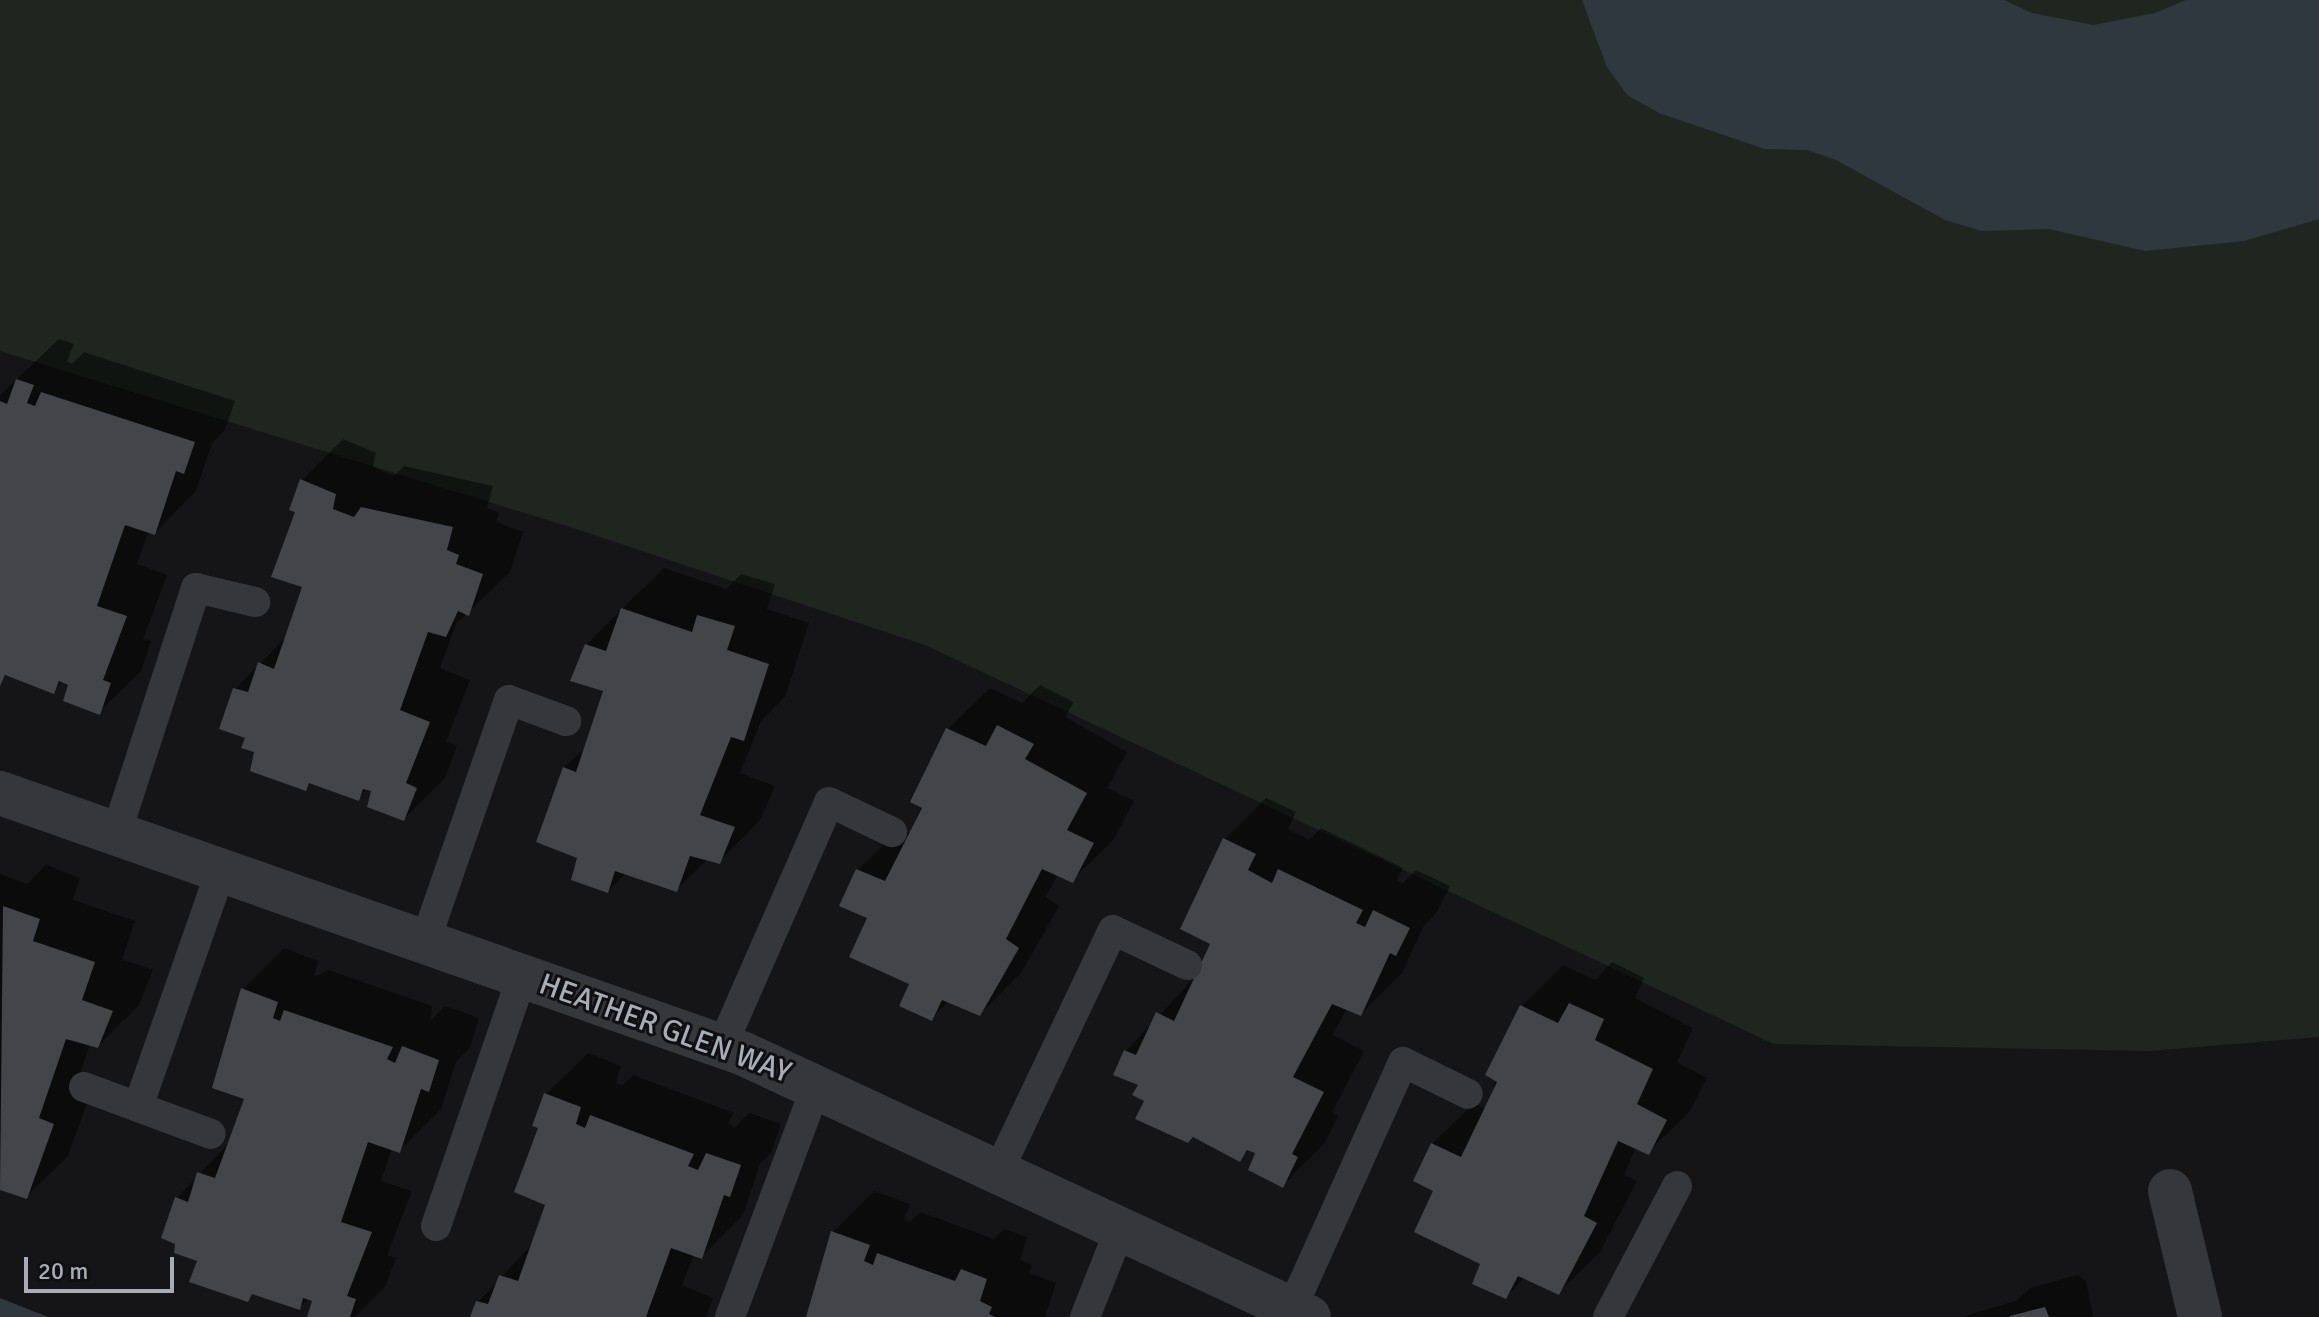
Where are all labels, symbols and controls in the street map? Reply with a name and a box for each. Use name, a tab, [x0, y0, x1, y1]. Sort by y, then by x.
street label: HEATHER GLEN WAY	[534, 967, 796, 1091]
scale bar	[28, 1241, 178, 1291]
text: 20 m	[38, 1256, 88, 1286]

